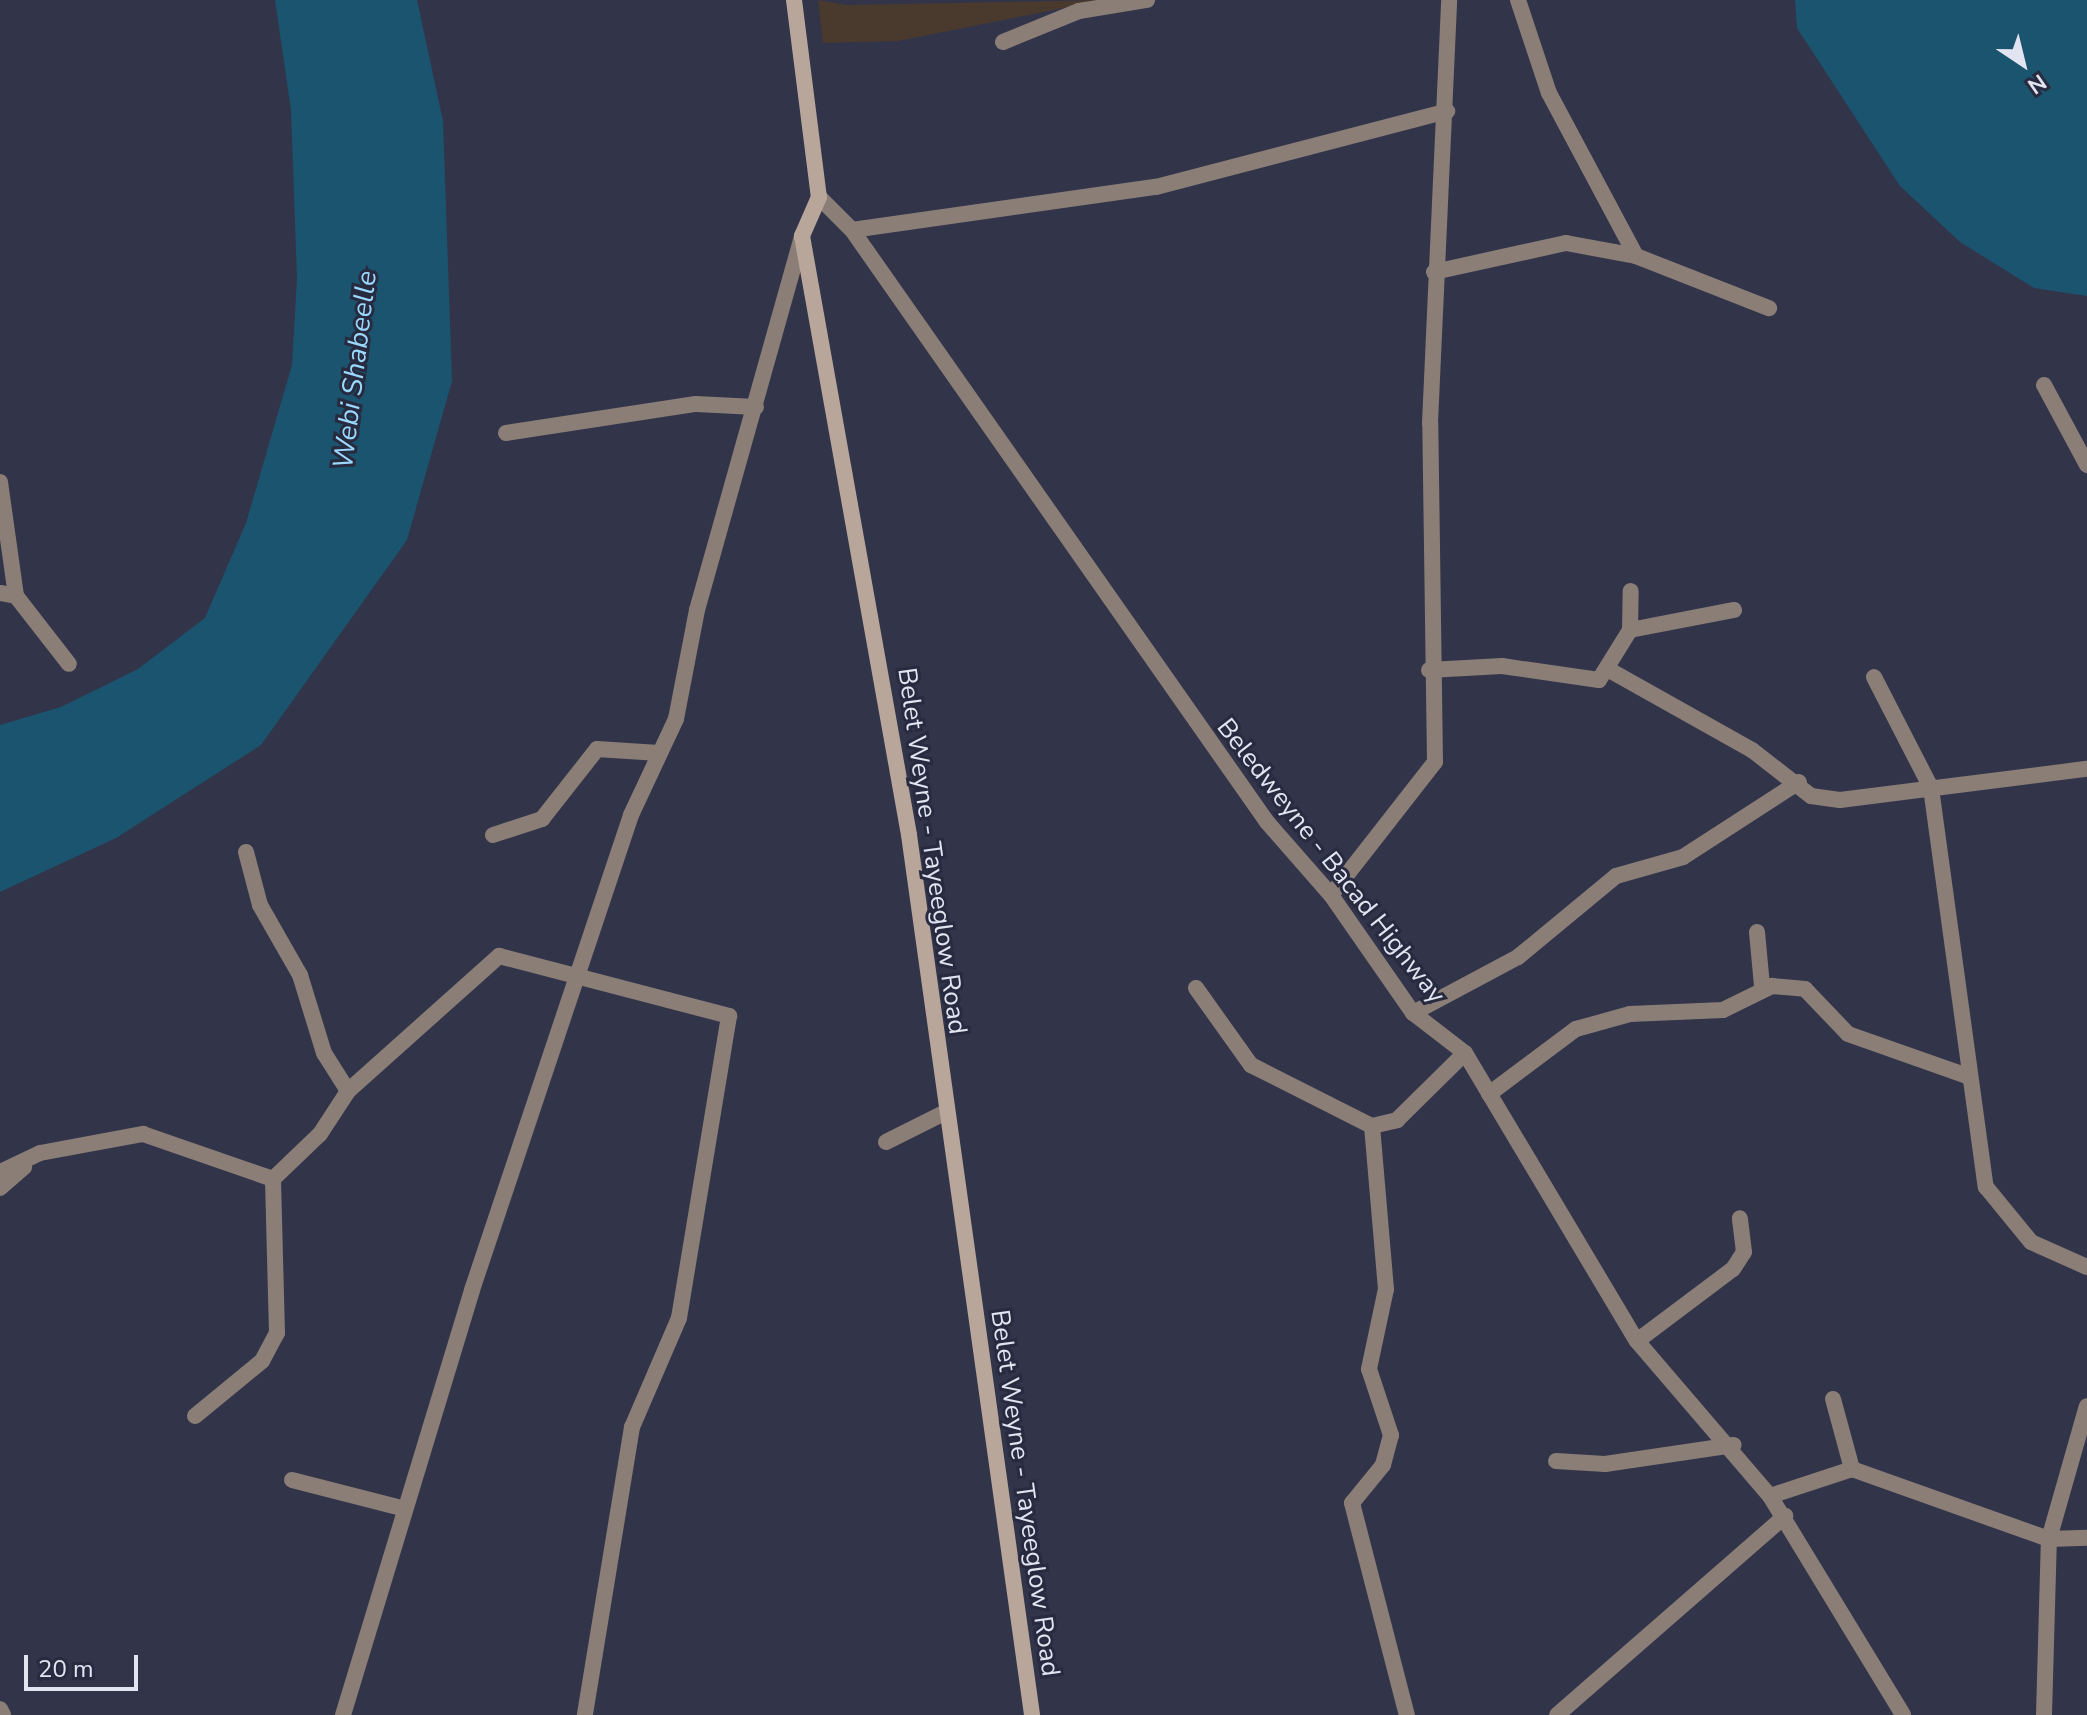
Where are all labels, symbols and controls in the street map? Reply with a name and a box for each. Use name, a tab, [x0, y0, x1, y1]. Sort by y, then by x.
north arrow	[1983, 24, 2063, 104]
text: N	[2021, 67, 2052, 101]
water label: Webi Shabeelle	[326, 269, 384, 471]
street label: Belet Weyne - Tayeeglow Road	[891, 666, 973, 1036]
street label: Beledweyne - Bacad Highway	[1210, 712, 1452, 1010]
street label: Belet Weyne - Tayeeglow Road	[984, 1308, 1066, 1678]
scale bar	[28, 1639, 142, 1689]
text: 20 m	[38, 1653, 94, 1685]

